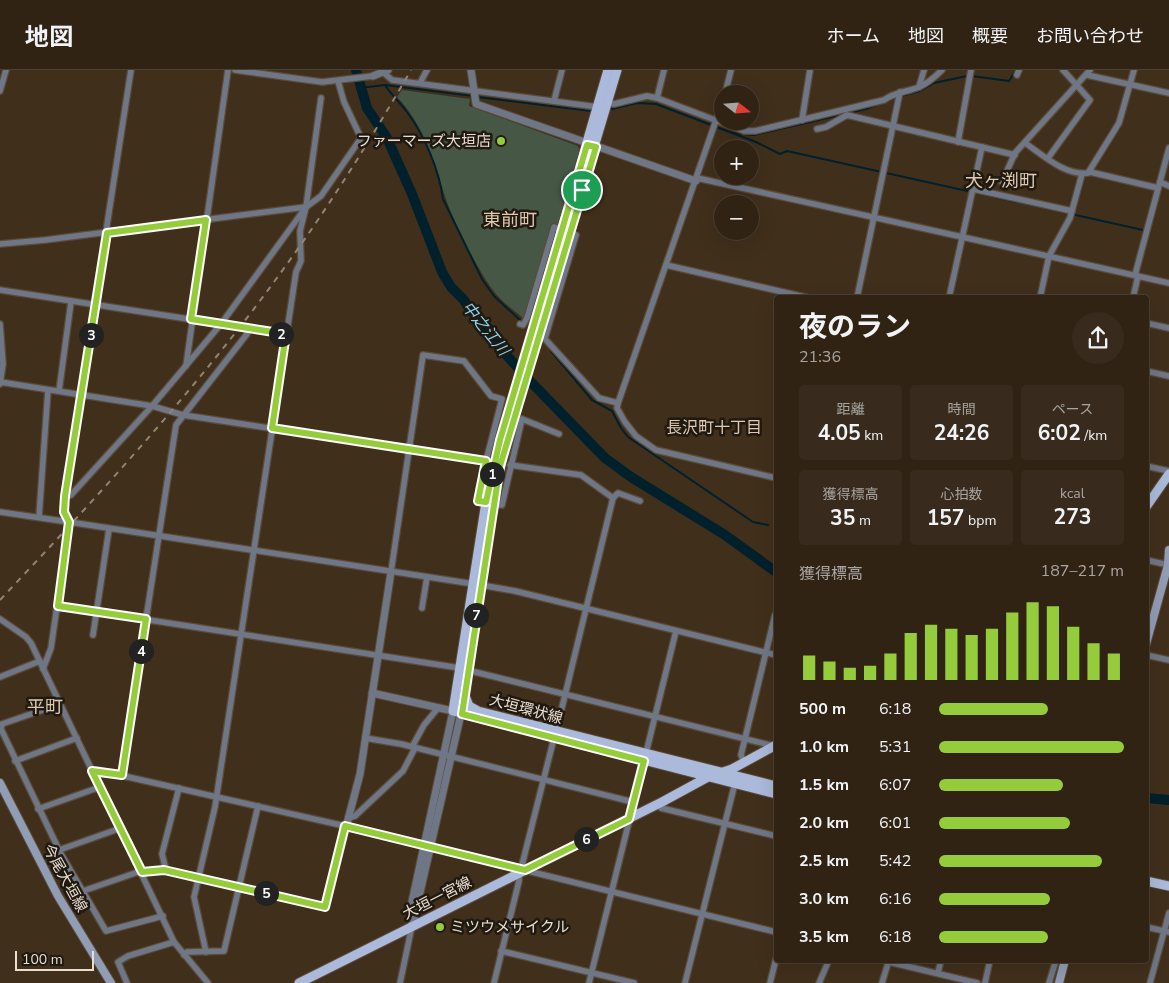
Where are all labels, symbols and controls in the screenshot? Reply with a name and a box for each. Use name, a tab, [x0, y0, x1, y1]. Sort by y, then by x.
text: 地図	[25, 21, 73, 53]
text: ホーム	[827, 24, 880, 48]
text: 地図	[908, 24, 944, 48]
text: 概要	[972, 24, 1008, 48]
text: お問い合わせ	[1036, 24, 1144, 48]
north arrow	[714, 85, 759, 130]
map controls	[714, 85, 759, 240]
place label: ファーマーズ大垣店	[357, 131, 491, 151]
marker: ファーマーズ大垣店	[495, 135, 507, 147]
button: +	[714, 140, 759, 185]
pin	[561, 169, 603, 211]
district label: 犬ヶ渕町	[965, 169, 1037, 193]
icon: arrive	[568, 176, 596, 204]
button: −	[714, 195, 759, 240]
district label: 東前町	[483, 208, 537, 232]
water label: 中之江川	[457, 297, 515, 362]
text: 夜のラン	[799, 308, 911, 346]
button: share	[1072, 312, 1124, 364]
pin: 3	[78, 322, 104, 348]
pin: 2	[268, 322, 294, 346]
text: 2	[277, 325, 286, 344]
text: 3	[87, 326, 96, 345]
text: 21:36	[799, 346, 841, 368]
text: 距離	[837, 400, 865, 419]
text: 時間	[948, 400, 976, 419]
text: ペース	[1052, 400, 1093, 419]
district label: 長沢町十丁目	[666, 417, 762, 439]
text: 4.05	[818, 419, 861, 447]
text: 24:26	[934, 419, 989, 447]
text: 6:02	[1038, 419, 1081, 447]
text: km	[861, 426, 883, 445]
text: /km	[1081, 426, 1107, 445]
pin: 1	[480, 462, 504, 486]
text: 1	[488, 465, 497, 484]
text: kcal	[1060, 484, 1085, 503]
text: 獲得標高	[823, 485, 879, 504]
text: 心拍数	[941, 485, 983, 504]
text: 273	[1054, 503, 1091, 531]
text: 35	[830, 504, 855, 532]
text: 157	[927, 504, 964, 532]
text: m	[855, 511, 871, 530]
text: bpm	[964, 511, 996, 530]
text: 187–217 m	[1041, 560, 1124, 582]
text: 獲得標高	[799, 563, 863, 585]
pin: 7	[464, 602, 488, 628]
text: 7	[472, 606, 481, 625]
pin: 4	[128, 638, 154, 664]
text: 4	[137, 642, 146, 661]
street label: 大垣環状線	[487, 690, 565, 728]
district label: 平町	[27, 695, 63, 719]
text: 500 m	[799, 698, 846, 720]
text: 6:18	[879, 698, 911, 720]
text: 1.0 km	[799, 736, 849, 758]
text: 5:31	[879, 736, 911, 758]
text: 1.5 km	[799, 774, 849, 796]
text: 6:07	[879, 774, 911, 796]
text: 2.0 km	[799, 812, 849, 834]
text: 6:01	[879, 812, 911, 834]
pin: 6	[574, 826, 598, 852]
text: 6	[582, 830, 591, 849]
street label: 今尾大垣線	[38, 840, 92, 916]
text: 2.5 km	[799, 850, 849, 872]
text: 5:42	[879, 850, 911, 872]
street label: 大垣一宮線	[399, 872, 475, 924]
pin: 5	[254, 880, 278, 906]
text: 5	[262, 884, 271, 903]
text: 3.0 km	[799, 888, 849, 910]
text: 6:16	[879, 888, 911, 910]
place label: ミツウメサイクル	[450, 917, 569, 937]
marker: ミツウメサイクル	[434, 921, 446, 933]
text: 3.5 km	[799, 926, 849, 948]
text: 6:18	[879, 926, 911, 948]
scale bar	[15, 948, 94, 971]
text: 100 m	[22, 950, 63, 969]

